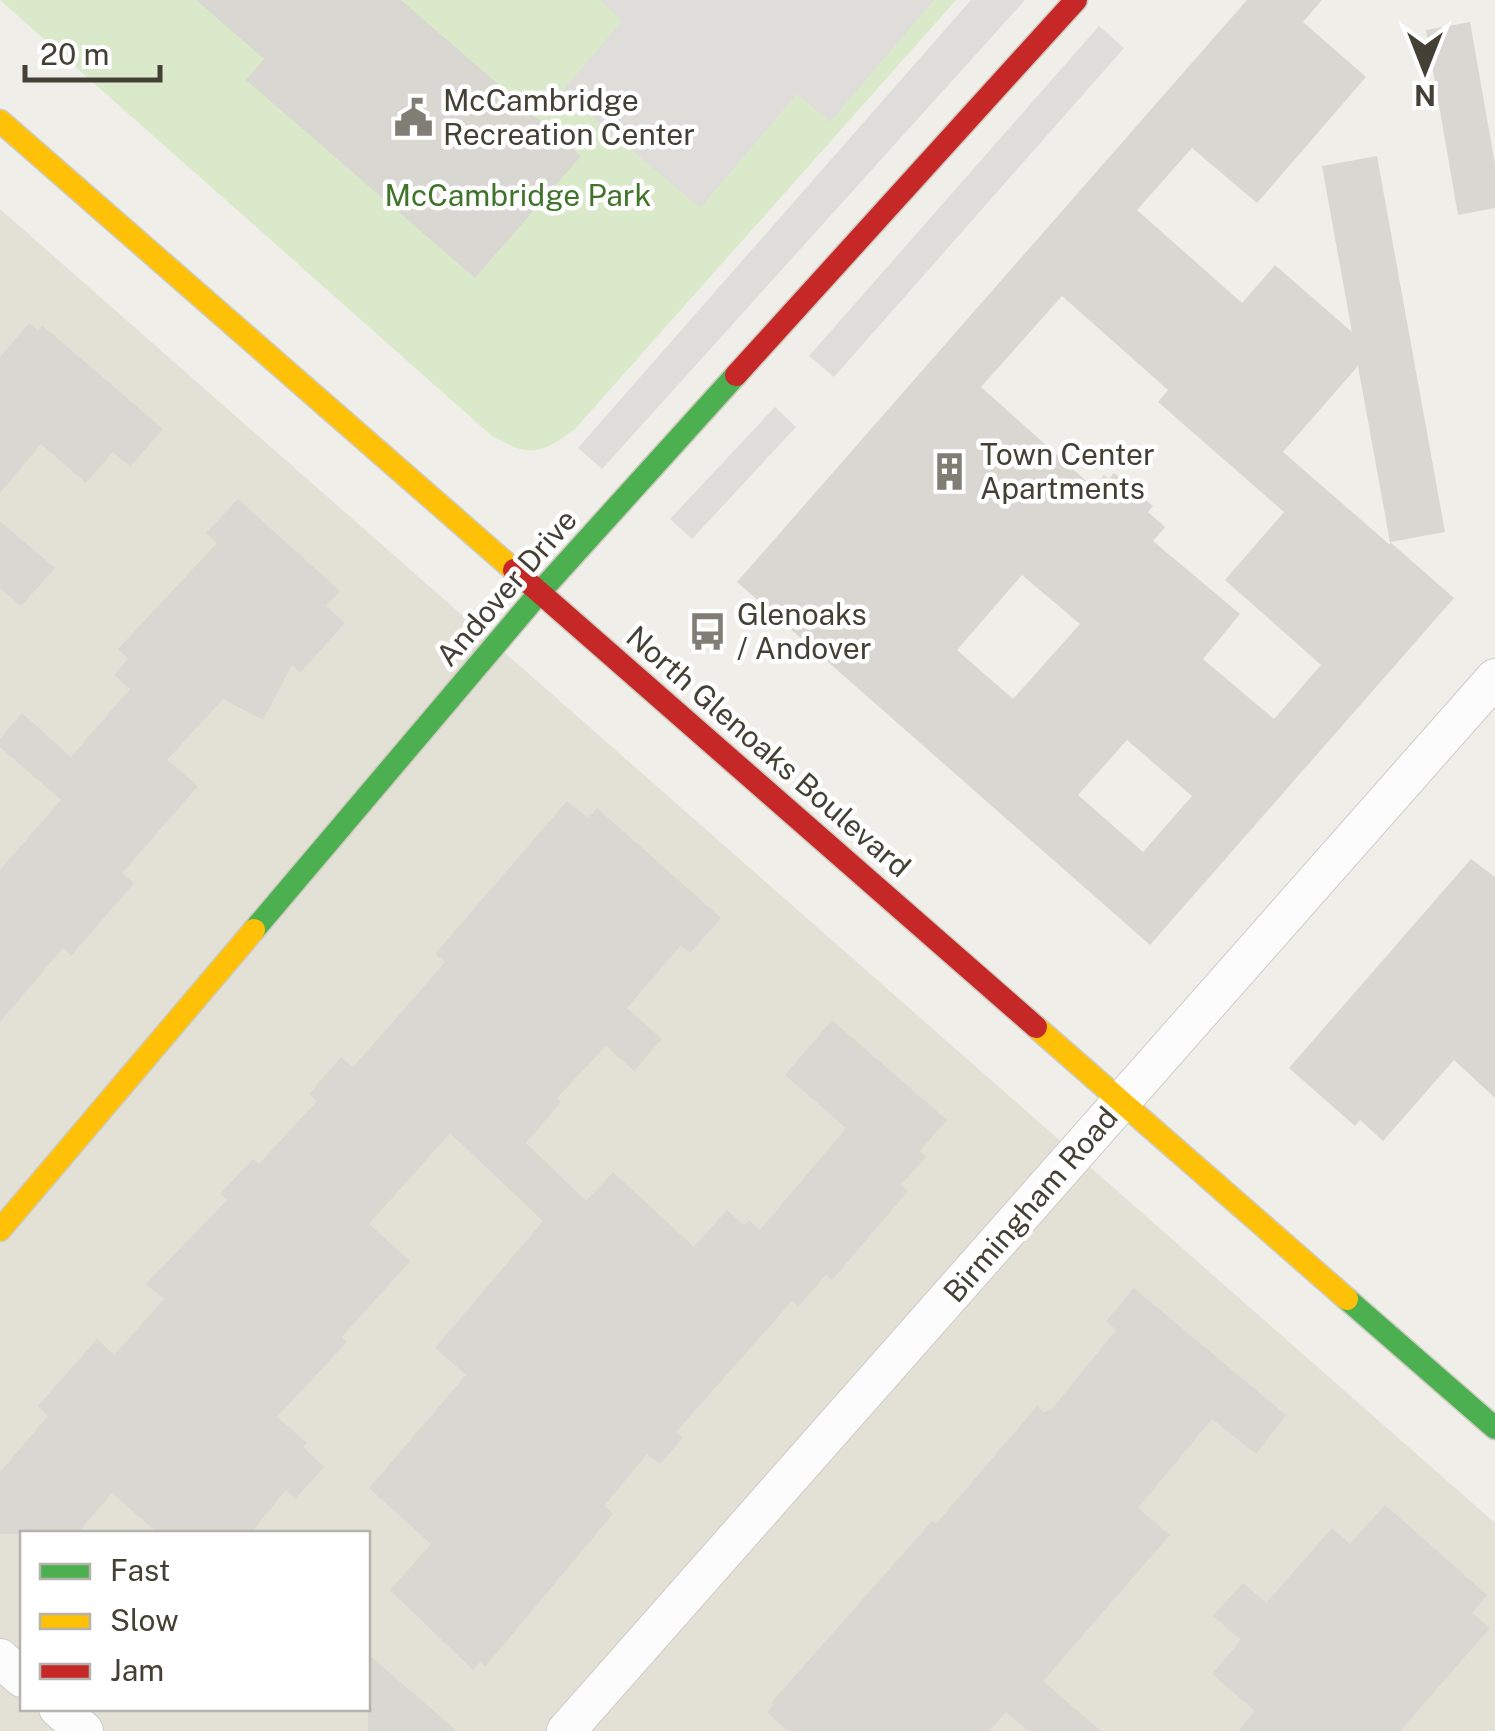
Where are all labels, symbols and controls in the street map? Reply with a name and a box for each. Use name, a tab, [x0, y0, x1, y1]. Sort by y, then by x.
scale bar	[25, 20, 160, 82]
north arrow	[1375, 20, 1475, 120]
text: 20 m	[40, 36, 109, 72]
text: N	[1414, 79, 1436, 112]
place label: McCambridge Recreation Center	[443, 82, 695, 152]
public building icon: McCambridge Recreation Center	[392, 97, 434, 139]
park label: McCambridge Park	[385, 177, 651, 213]
place label: Town Center Apartments	[980, 436, 1155, 506]
building icon: Town Center Apartments	[929, 451, 971, 493]
street label: Andover Drive	[428, 502, 584, 673]
place label: Glenoaks / Andover	[737, 596, 872, 666]
bus stop icon: Glenoaks / Andover	[686, 611, 728, 653]
street label: North Glenoaks Boulevard	[619, 618, 918, 884]
street label: Birmingham Road	[936, 1099, 1125, 1309]
legend	[20, 1531, 370, 1711]
text: Fast	[110, 1552, 170, 1588]
text: Slow	[110, 1602, 179, 1638]
text: Jam	[110, 1652, 164, 1688]

